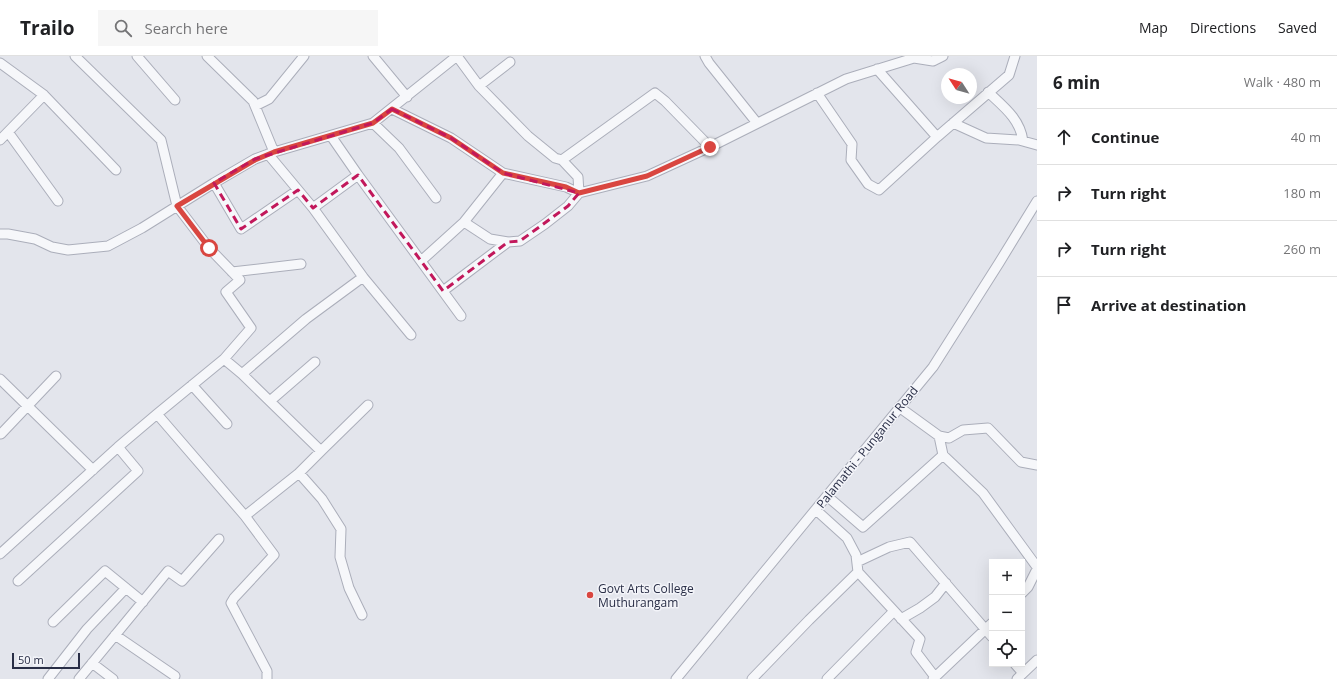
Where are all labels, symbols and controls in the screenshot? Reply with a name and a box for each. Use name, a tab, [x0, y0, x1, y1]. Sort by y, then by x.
search box	[98, 10, 378, 46]
text: Trailo	[20, 15, 74, 41]
icon: search	[112, 17, 134, 39]
text: Search here	[144, 18, 228, 38]
text: Map	[1139, 18, 1168, 37]
text: Directions	[1190, 18, 1256, 37]
text: Saved	[1278, 18, 1317, 37]
north arrow	[941, 68, 977, 104]
text: 6 min	[1053, 71, 1100, 94]
text: Walk · 480 m	[1244, 73, 1321, 91]
icon: ahead	[1053, 126, 1075, 148]
text: Continue	[1091, 127, 1159, 147]
text: 40 m	[1291, 128, 1321, 146]
route end	[701, 138, 719, 156]
icon: right	[1053, 182, 1075, 204]
text: Turn right	[1091, 183, 1166, 203]
text: 180 m	[1283, 184, 1321, 202]
icon: right	[1053, 238, 1075, 260]
route start	[200, 239, 218, 257]
text: Turn right	[1091, 239, 1166, 259]
text: 260 m	[1283, 240, 1321, 258]
icon: arrive	[1053, 294, 1075, 316]
text: Arrive at destination	[1091, 295, 1246, 315]
street label: Palamathi - Punganur Road	[812, 382, 922, 512]
map controls	[989, 559, 1025, 667]
button: +	[989, 559, 1025, 595]
place label: Govt Arts College Muthurangam	[598, 580, 694, 611]
marker: Govt Arts College Muthurangam	[585, 590, 595, 600]
button: −	[989, 595, 1025, 631]
button: locate	[989, 631, 1025, 667]
scale bar	[12, 651, 80, 670]
text: 50 m	[18, 652, 44, 667]

